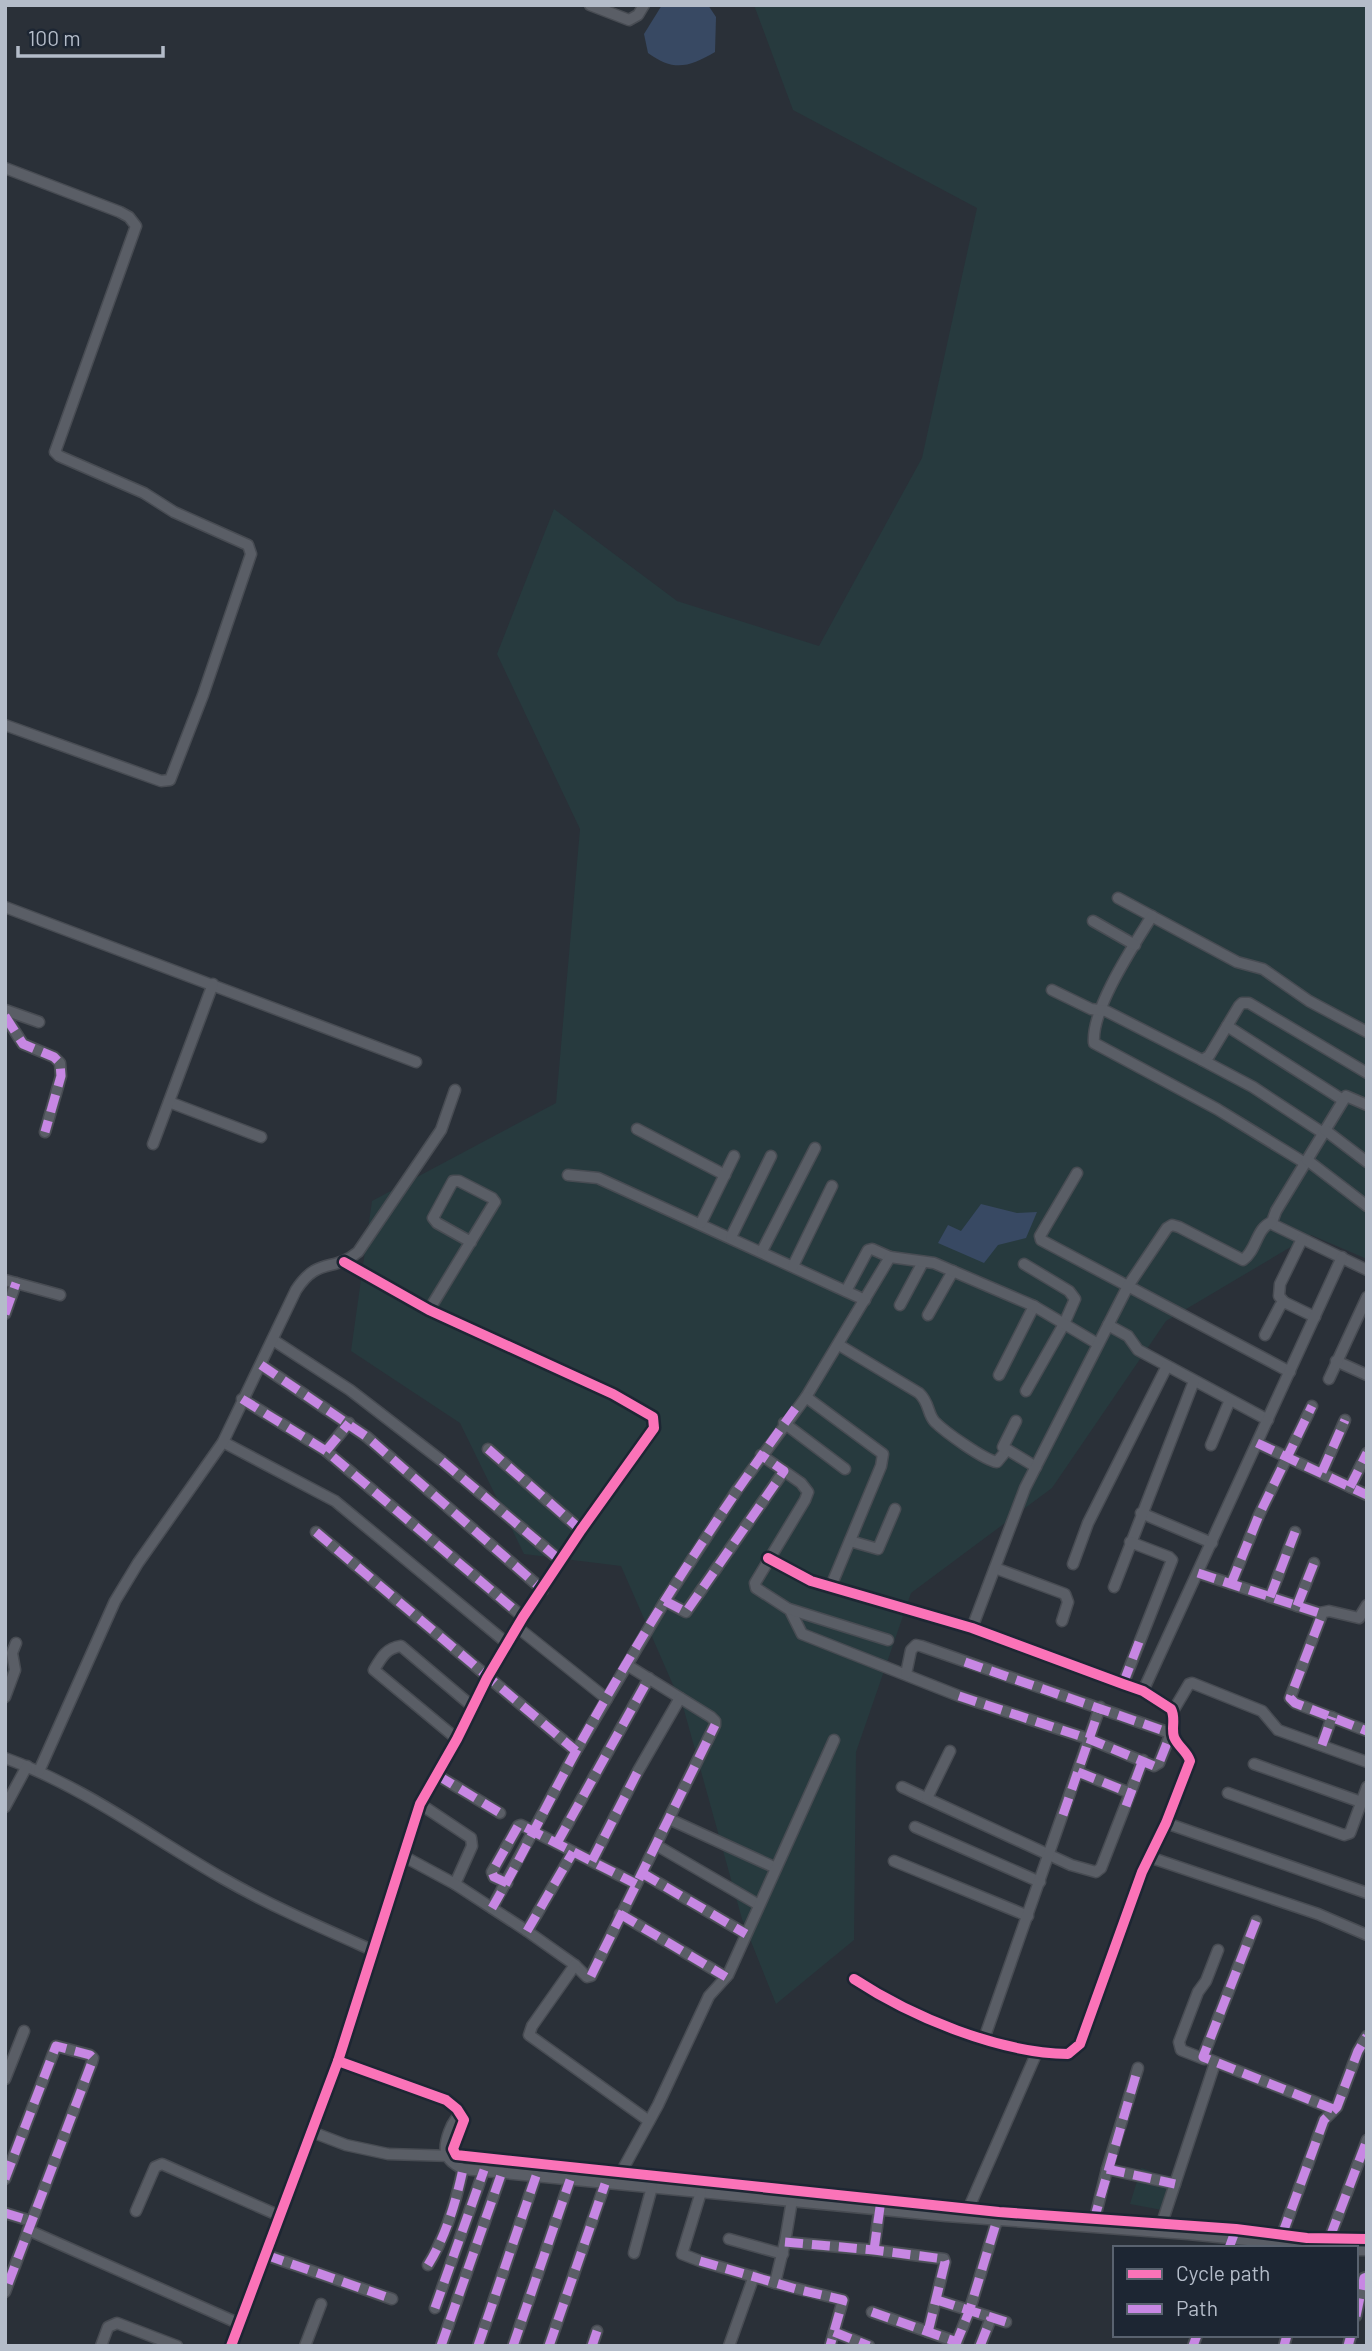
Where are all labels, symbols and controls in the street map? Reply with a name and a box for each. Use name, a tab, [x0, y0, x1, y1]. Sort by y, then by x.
scale bar	[18, 14, 163, 58]
text: 100 m	[28, 25, 81, 50]
legend	[1113, 2246, 1358, 2337]
text: Cycle path	[1176, 2260, 1270, 2285]
text: Path	[1176, 2295, 1218, 2320]

